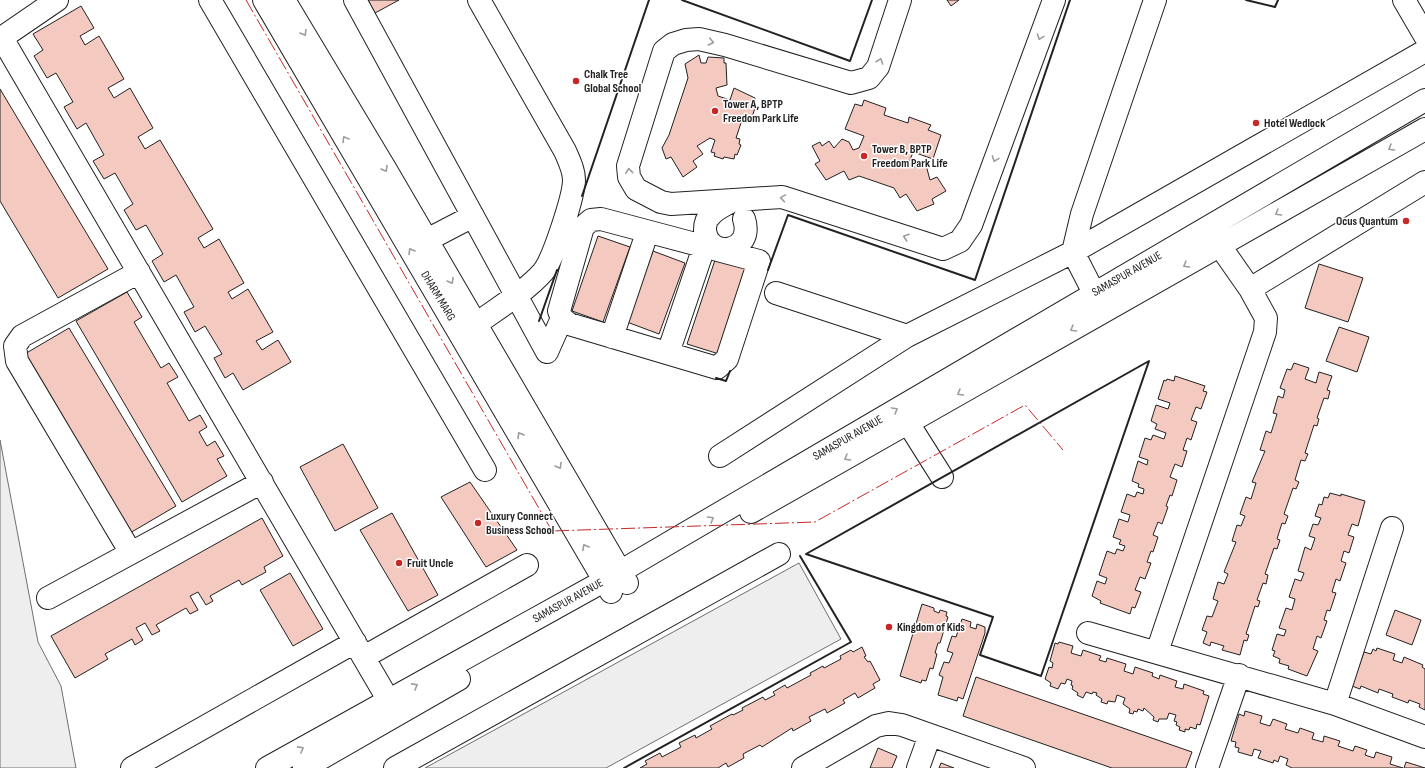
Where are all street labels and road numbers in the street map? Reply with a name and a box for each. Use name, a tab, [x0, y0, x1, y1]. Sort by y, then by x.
street label: SAMASPUR AVENUE	[1089, 248, 1165, 300]
street label: DHARM MARG	[417, 268, 459, 324]
street label: SAMASPUR AVENUE	[810, 412, 886, 464]
street label: SAMASPUR AVENUE	[530, 575, 606, 627]

